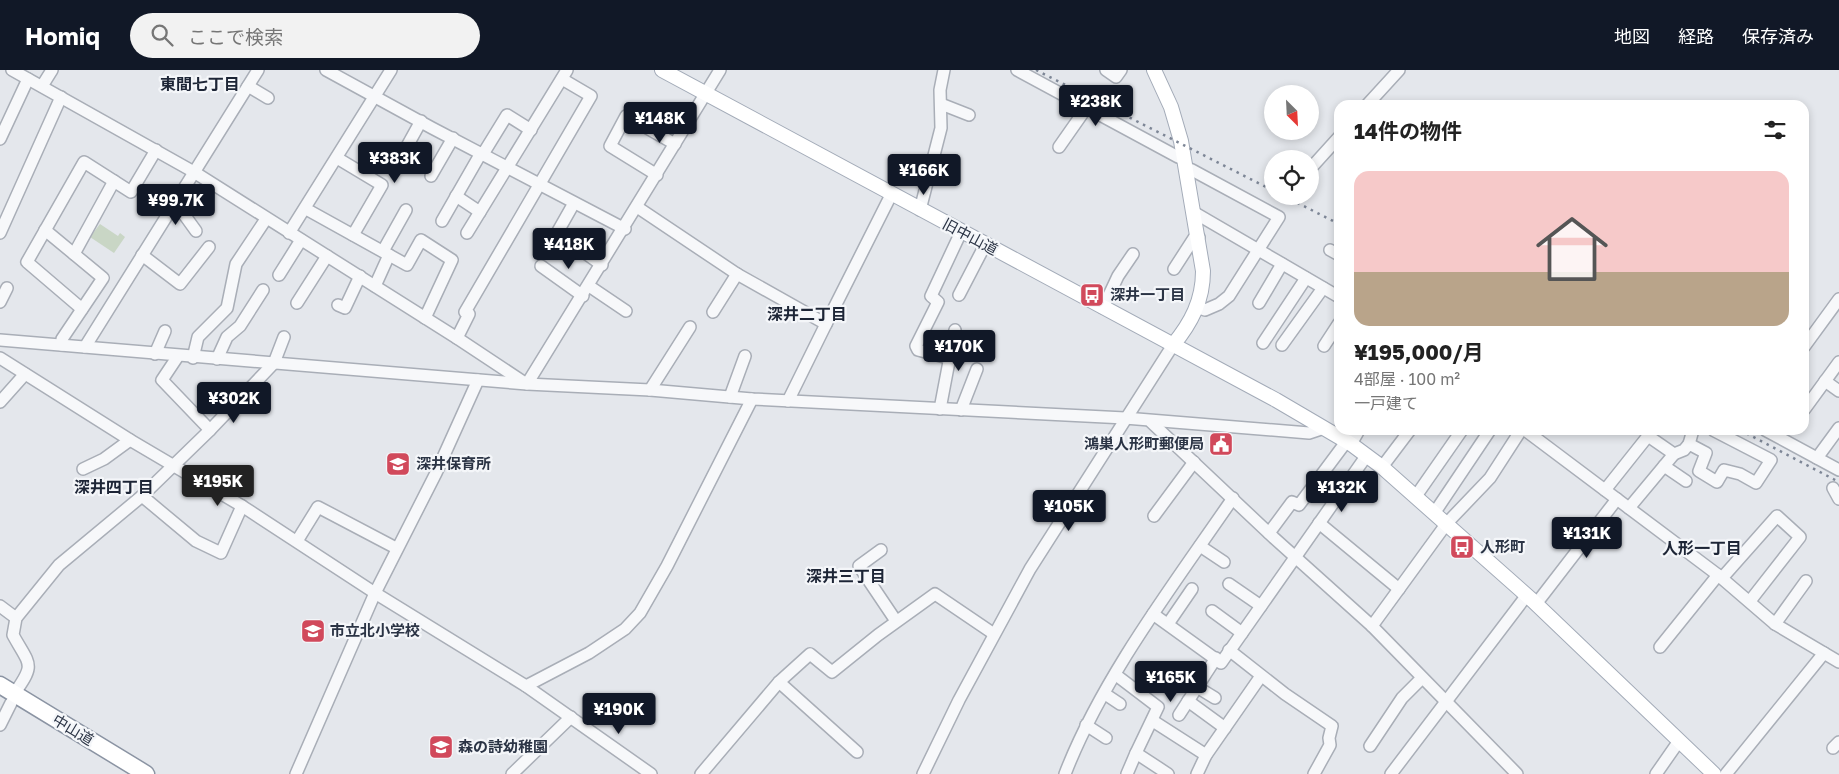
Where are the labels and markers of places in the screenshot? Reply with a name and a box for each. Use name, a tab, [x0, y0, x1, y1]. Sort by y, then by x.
pin: ¥238K	[1061, 85, 1131, 127]
pin: ¥148K	[625, 102, 695, 144]
pin: ¥383K	[360, 142, 430, 184]
pin: ¥166K	[889, 154, 959, 196]
pin: ¥99.7K	[135, 184, 217, 226]
pin: ¥418K	[534, 228, 604, 270]
bus stop icon: 深井一丁目	[1079, 282, 1105, 308]
place label: 深井一丁目	[1110, 285, 1185, 303]
pin: ¥170K	[924, 330, 994, 372]
pin: ¥302K	[199, 382, 269, 424]
public building icon: 鴻巣人形町郵便局	[1208, 431, 1234, 457]
place label: 鴻巣人形町郵便局	[1084, 434, 1204, 452]
school or university icon: 深井保育所	[385, 451, 411, 477]
place label: 深井保育所	[416, 454, 491, 472]
pin: ¥195K	[183, 464, 253, 507]
pin: ¥132K	[1307, 470, 1377, 513]
pin: ¥105K	[1034, 490, 1104, 532]
pin: ¥131K	[1552, 516, 1622, 559]
bus stop icon: 人形町	[1449, 534, 1475, 560]
place label: 人形町	[1480, 537, 1525, 555]
school or university icon: 市立北小学校	[300, 618, 326, 644]
place label: 市立北小学校	[330, 621, 420, 639]
pin: ¥165K	[1136, 660, 1206, 703]
pin: ¥190K	[584, 692, 654, 735]
school or university icon: 森の詩幼稚園	[428, 734, 454, 760]
place label: 森の詩幼稚園	[458, 737, 548, 755]

